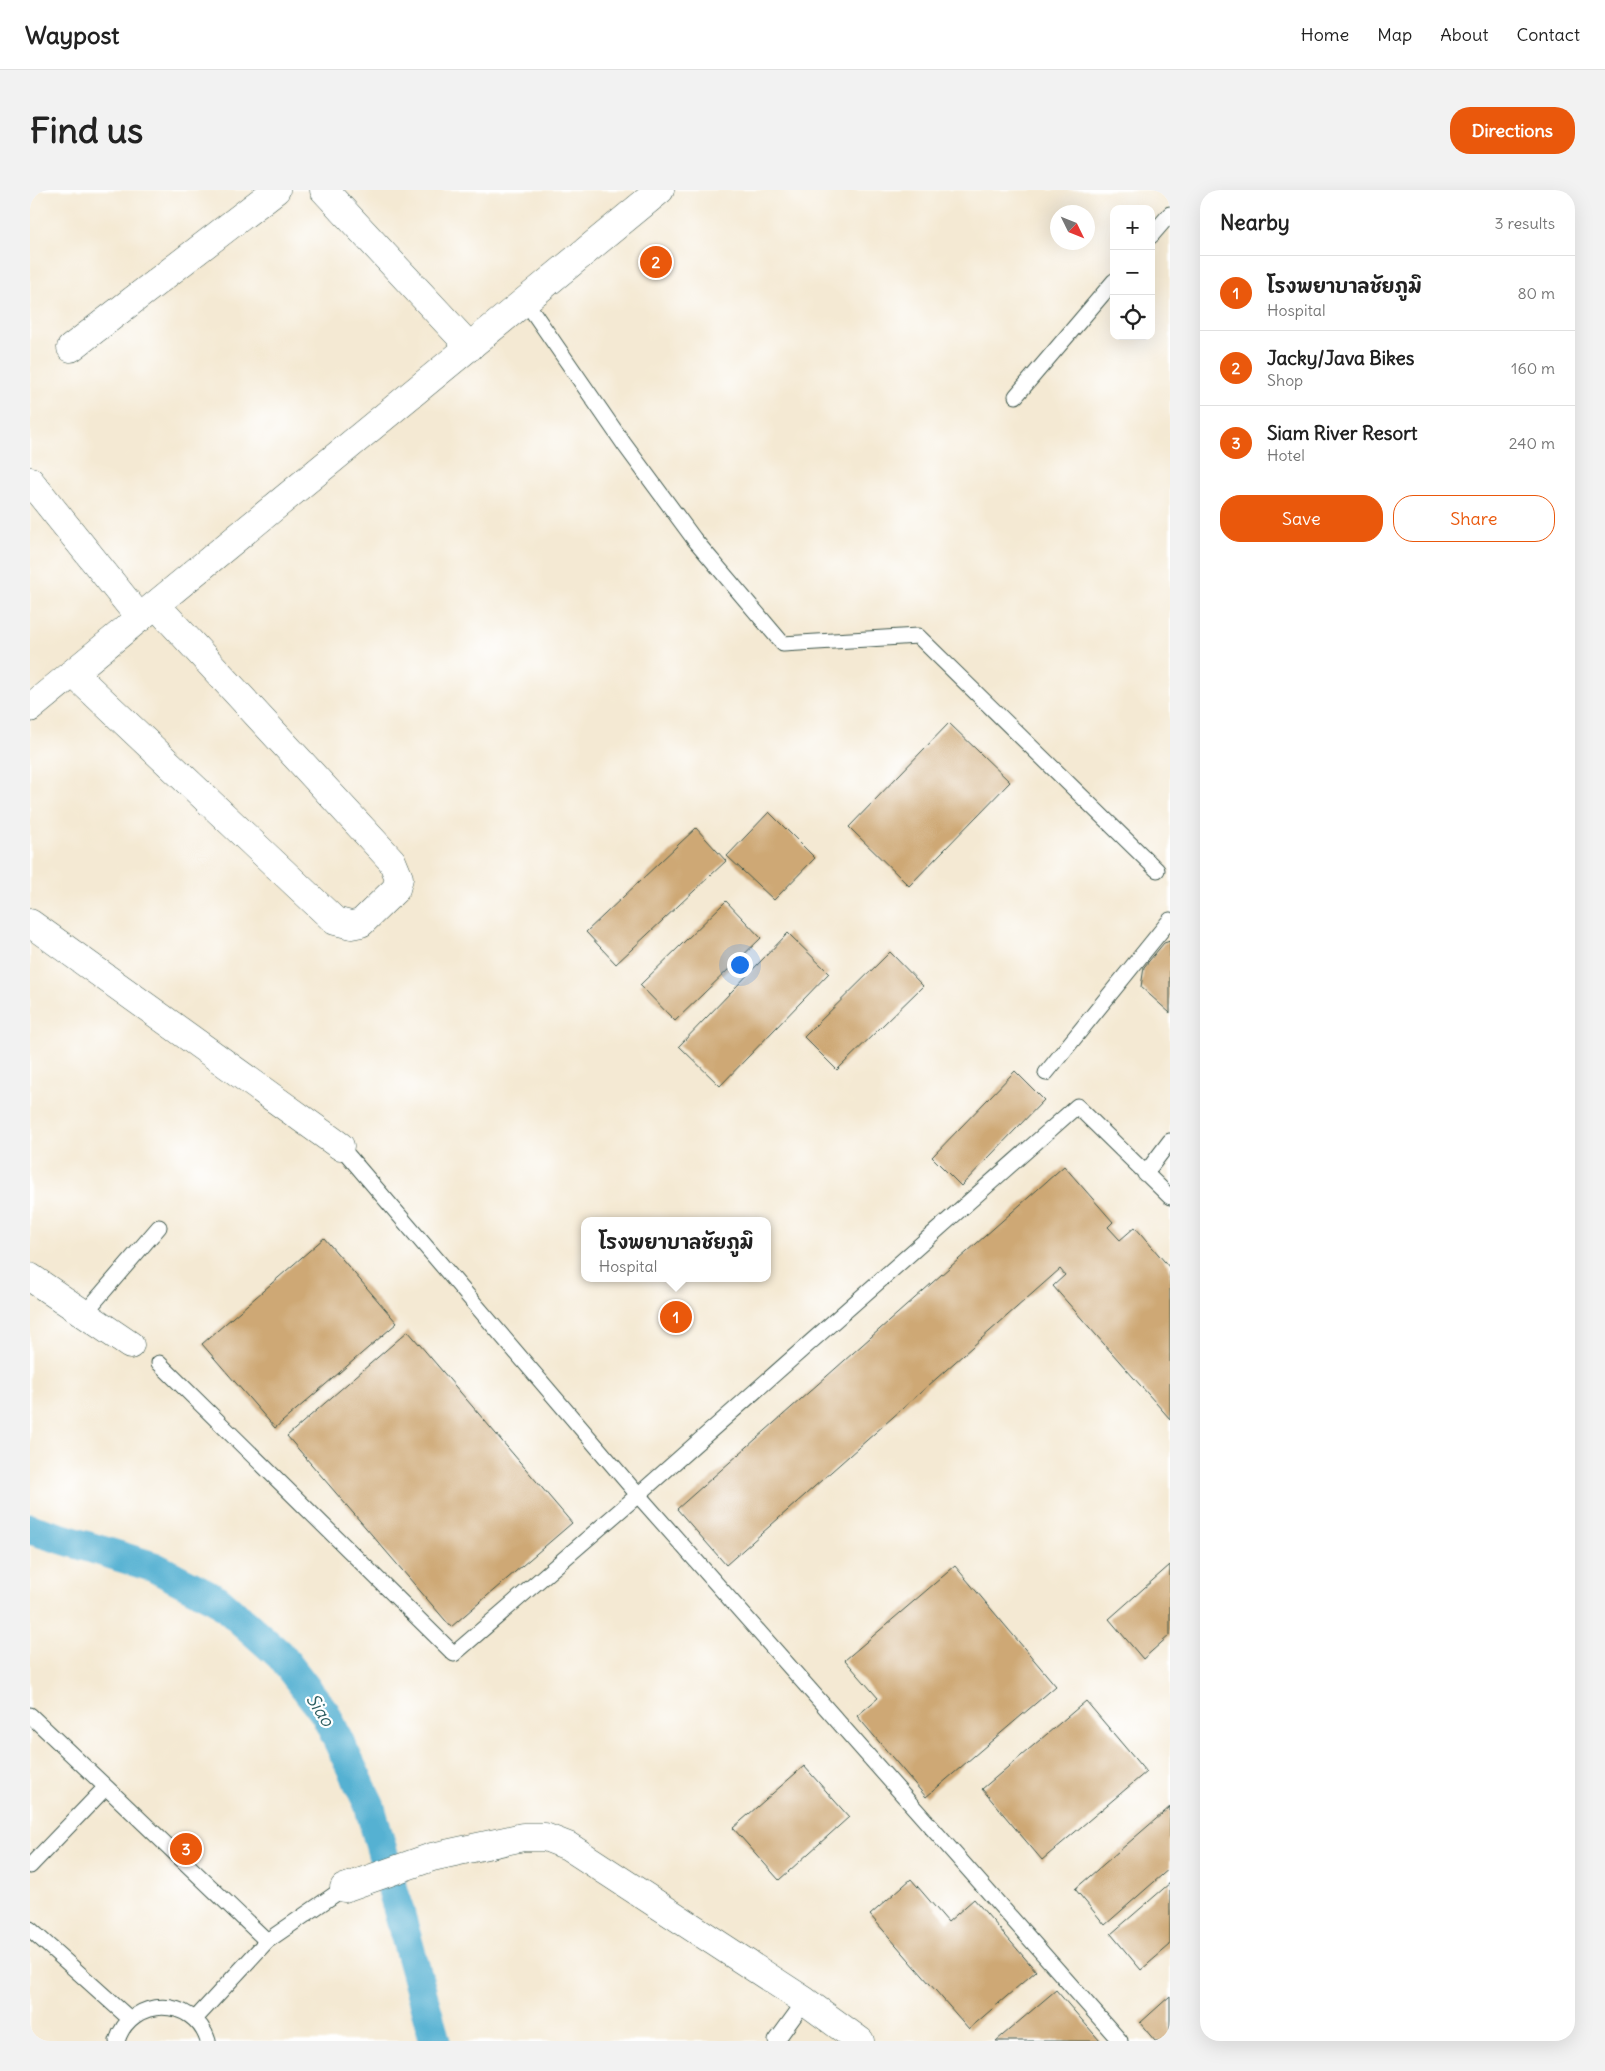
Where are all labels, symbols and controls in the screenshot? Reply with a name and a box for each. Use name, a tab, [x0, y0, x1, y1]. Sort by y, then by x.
text: Waypost	[25, 20, 119, 50]
text: Home	[1301, 23, 1349, 46]
text: Map	[1377, 23, 1412, 46]
text: About	[1440, 23, 1488, 46]
text: Contact	[1516, 23, 1580, 46]
button: Directions	[1450, 107, 1575, 154]
text: Find us	[30, 108, 143, 152]
north arrow	[1050, 205, 1095, 250]
map controls	[1110, 205, 1155, 340]
button: +	[1110, 205, 1155, 250]
text: Nearby	[1220, 209, 1290, 236]
text: 3 results	[1495, 213, 1555, 233]
pin: 2	[640, 243, 672, 281]
button: −	[1110, 250, 1155, 295]
text: โรงพยาบาลชัยภูมิ	[1267, 274, 1422, 298]
text: 1	[1233, 283, 1239, 303]
text: 80 m	[1517, 283, 1555, 303]
button: locate	[1110, 295, 1155, 340]
text: Hospital	[1267, 300, 1326, 320]
text: Jacky/Java Bikes	[1267, 346, 1415, 370]
text: 2	[1232, 358, 1240, 378]
text: 160 m	[1511, 358, 1555, 378]
text: Shop	[1267, 370, 1303, 390]
text: Siam River Resort	[1267, 421, 1417, 445]
text: 3	[1231, 433, 1241, 453]
text: 240 m	[1509, 433, 1555, 453]
text: Hotel	[1267, 445, 1305, 465]
button: Save	[1220, 495, 1383, 542]
button: Share	[1393, 495, 1555, 542]
your location	[727, 952, 753, 978]
popup	[581, 1217, 771, 1282]
text: โรงพยาบาลชัยภูมิ	[599, 1230, 753, 1254]
text: Hospital	[599, 1256, 657, 1276]
pin: 1	[660, 1298, 692, 1336]
water label: Siao	[301, 1689, 340, 1731]
pin: 3	[170, 1830, 202, 1868]

